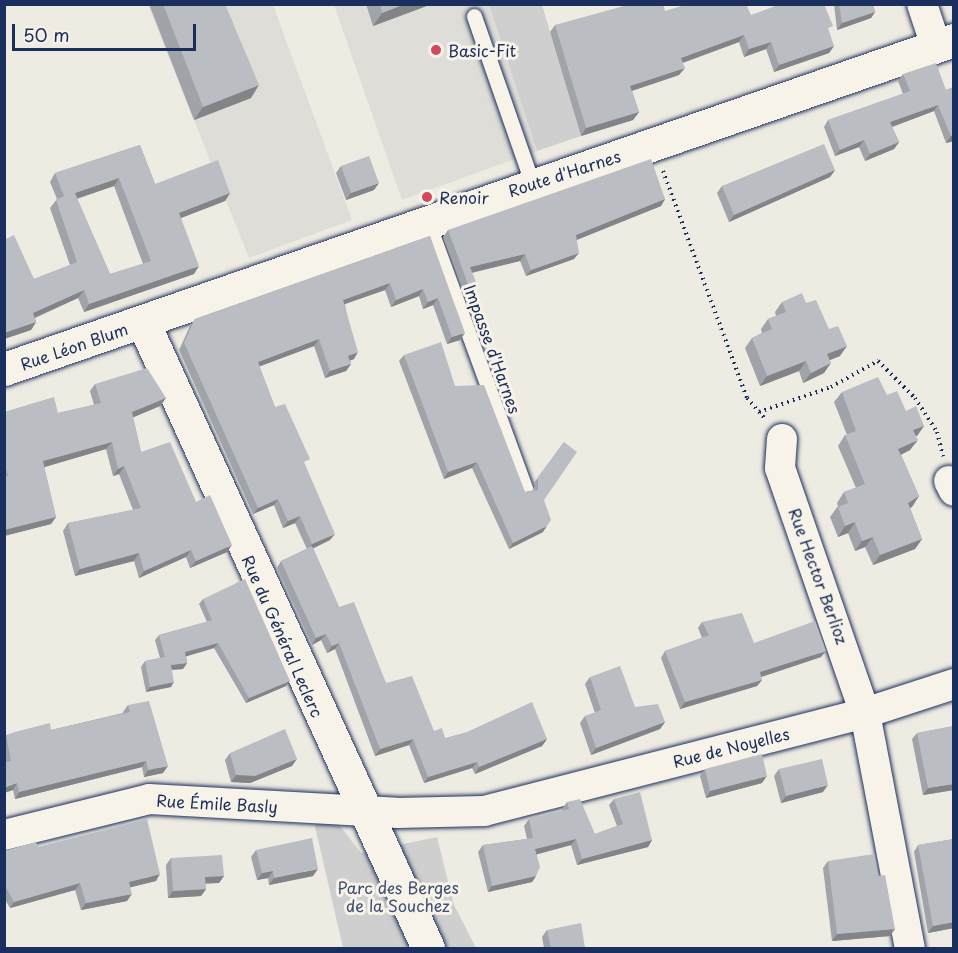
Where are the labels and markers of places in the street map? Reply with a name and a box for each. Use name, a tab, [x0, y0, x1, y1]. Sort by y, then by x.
place label: Basic-Fit	[448, 40, 516, 60]
marker: Basic-Fit	[429, 43, 443, 57]
place label: Renoir	[439, 187, 489, 207]
marker: Renoir	[420, 190, 434, 204]

